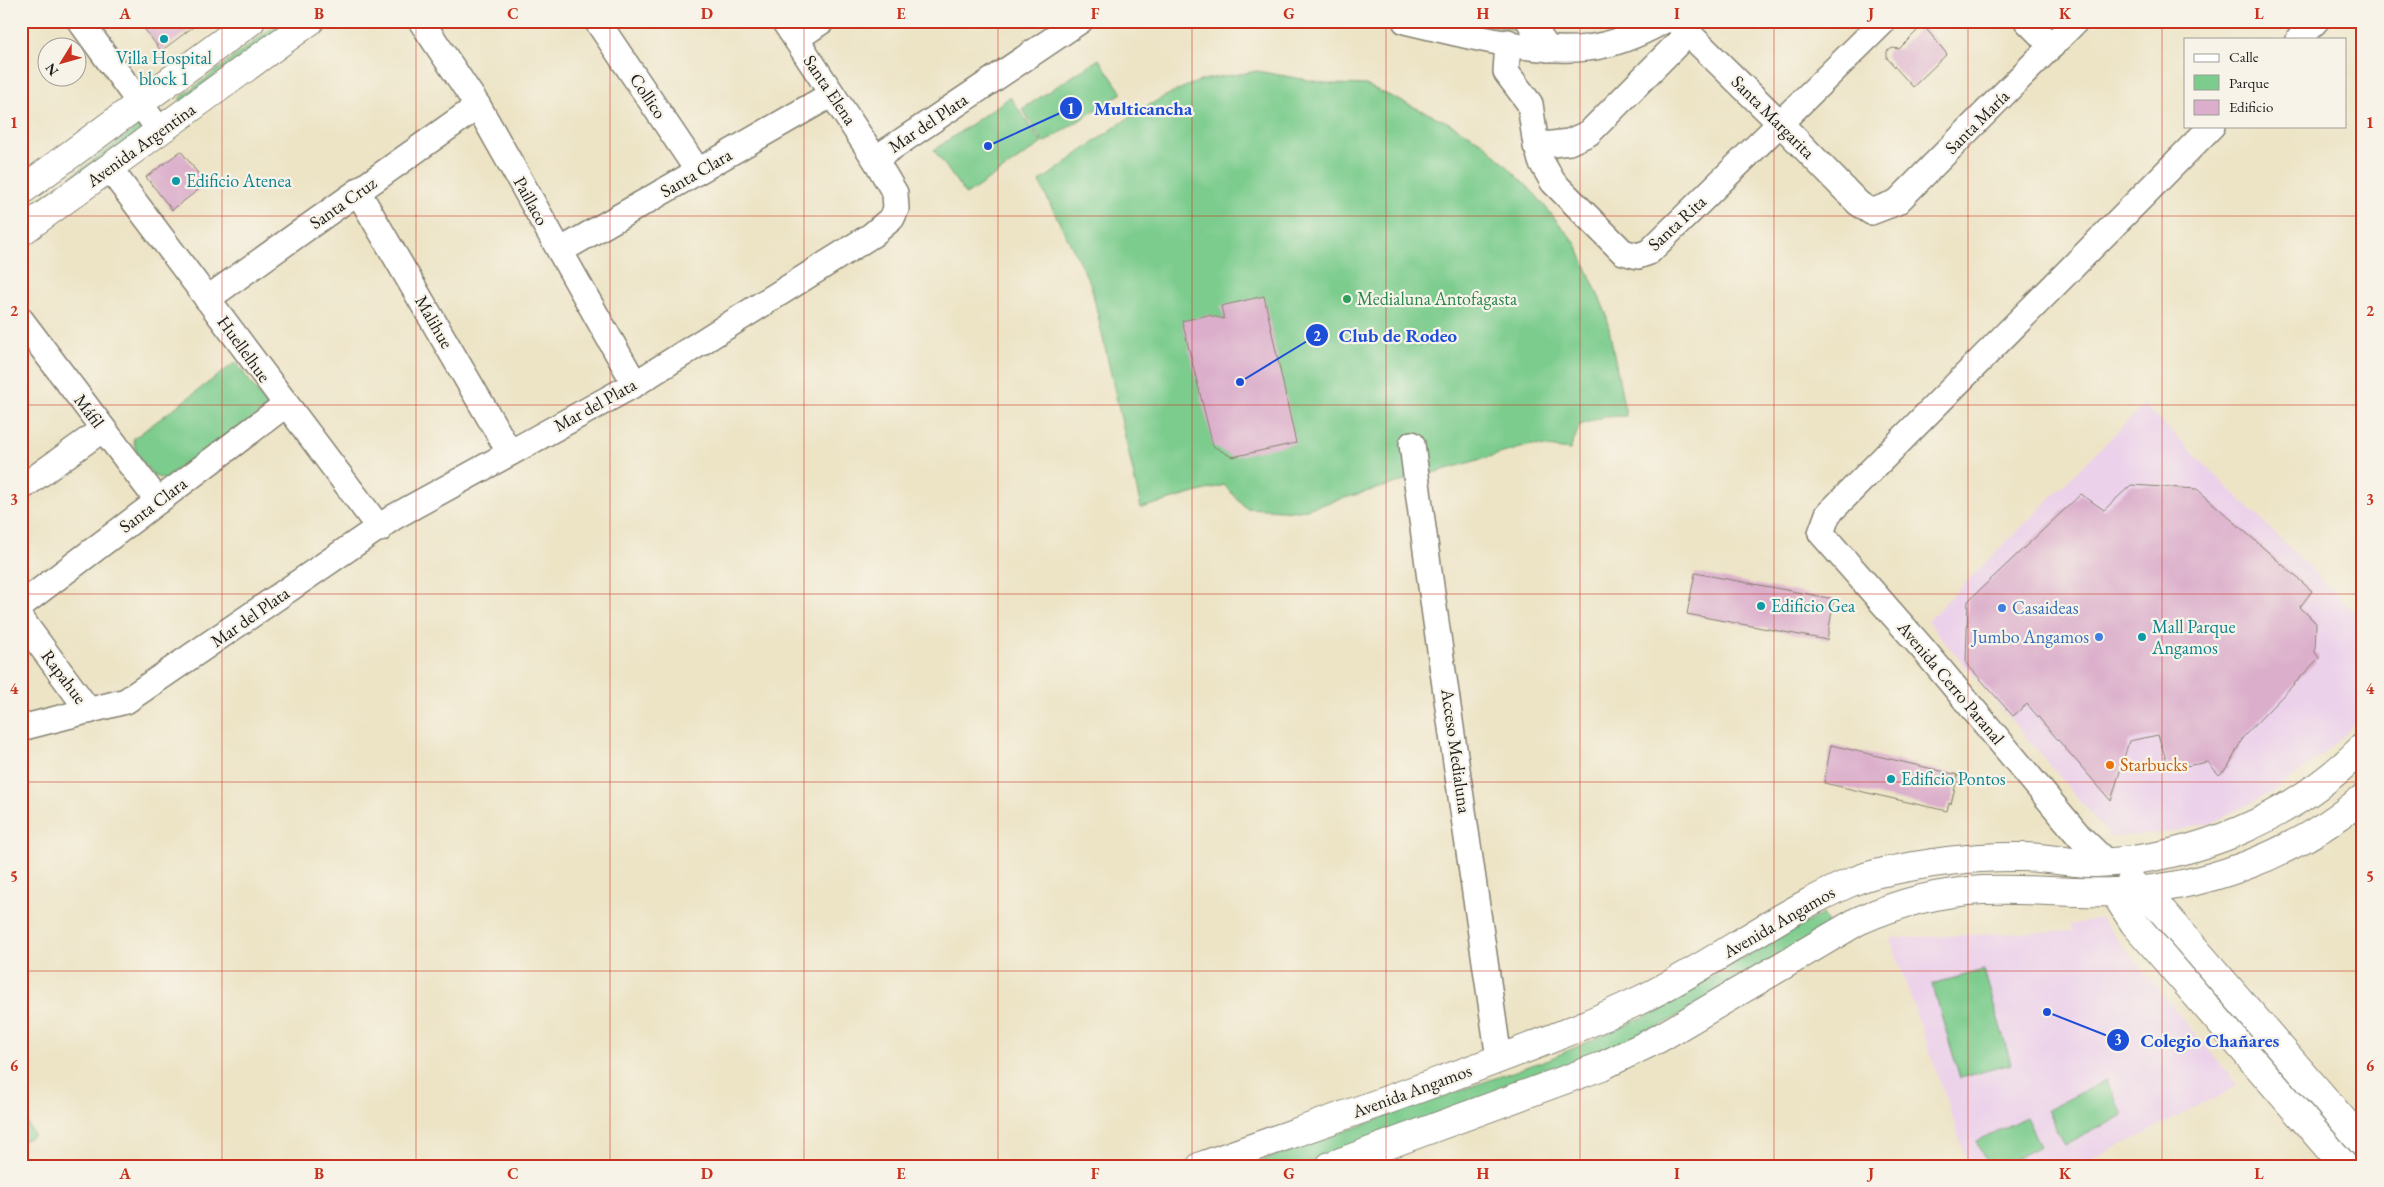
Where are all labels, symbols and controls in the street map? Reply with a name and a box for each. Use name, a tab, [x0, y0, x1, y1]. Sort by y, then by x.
text: A	[118, 3, 131, 24]
text: B	[314, 3, 324, 24]
text: C	[507, 3, 519, 24]
text: D	[701, 3, 713, 24]
text: E	[896, 3, 906, 24]
text: F	[1091, 3, 1100, 24]
text: G	[1283, 3, 1295, 24]
text: H	[1477, 3, 1490, 24]
text: I	[1674, 3, 1680, 24]
text: J	[1866, 3, 1874, 24]
text: K	[2059, 3, 2072, 24]
text: L	[2254, 3, 2264, 24]
marker: Villa Hospital block 1	[158, 33, 170, 45]
north arrow	[38, 38, 88, 88]
legend	[2184, 38, 2346, 128]
place label: Villa Hospital block 1	[116, 46, 212, 90]
text: Calle	[2229, 47, 2259, 66]
street label: Santa Elena	[799, 50, 863, 130]
text: N	[41, 59, 62, 80]
street label: Collico	[625, 68, 672, 123]
street label: Santa Margarita	[1727, 70, 1821, 164]
text: Parque	[2229, 73, 2269, 92]
street label: Santa María	[1939, 84, 2014, 159]
street label: Mar del Plata	[884, 87, 973, 158]
callout: Multicancha	[1059, 91, 1202, 125]
text: Multicancha	[1094, 96, 1193, 121]
street label: Avenida Argentina	[81, 97, 200, 192]
text: Edificio	[2229, 97, 2273, 116]
text: 1	[1067, 99, 1075, 118]
text: 1	[10, 112, 18, 133]
text: 1	[2366, 112, 2374, 133]
street label: Santa Clara	[656, 142, 736, 202]
place label: Edificio Atenea	[186, 169, 292, 192]
street label: Santa Cruz	[305, 171, 381, 234]
street label: Paillaco	[509, 172, 554, 229]
marker: Edificio Atenea	[170, 175, 182, 187]
street label: Santa Rita	[1643, 189, 1711, 255]
place label: Medialuna Antofagasta	[1357, 287, 1518, 310]
street label: Malihue	[410, 291, 459, 352]
marker: Medialuna Antofagasta	[1341, 293, 1353, 305]
text: 2	[10, 300, 19, 321]
text: 2	[2366, 300, 2375, 321]
street label: Huellelhue	[213, 311, 276, 387]
callout: Club de Rodeo	[1304, 318, 1467, 352]
text: Club de Rodeo	[1339, 323, 1458, 348]
text: 2	[1313, 326, 1321, 345]
street label: Mar del Plata	[549, 372, 641, 437]
street label: Máfil	[69, 389, 110, 432]
street label: Santa Clara	[114, 471, 192, 538]
text: 3	[10, 489, 18, 510]
text: 3	[2366, 489, 2374, 510]
street label: Mar del Plata	[206, 581, 294, 652]
place label: Edificio Gea	[1771, 594, 1856, 617]
place label: Casaideas	[2012, 596, 2079, 619]
marker: Edificio Gea	[1755, 600, 1767, 612]
marker: Casaideas	[1996, 602, 2008, 614]
street label: Avenida Cerro Paranal	[1892, 615, 2010, 749]
place label: Mall Parque Angamos	[2151, 615, 2235, 659]
place label: Jumbo Angamos	[1970, 625, 2089, 648]
marker: Jumbo Angamos	[2093, 631, 2105, 643]
marker: Mall Parque Angamos	[2136, 631, 2148, 643]
street label: Rapahue	[37, 645, 92, 708]
text: 4	[10, 678, 19, 699]
text: 4	[2366, 678, 2375, 699]
street label: Acceso Medialuna	[1436, 686, 1477, 816]
place label: Starbucks	[2120, 753, 2188, 776]
marker: Starbucks	[2104, 759, 2116, 771]
place label: Edificio Pontos	[1901, 767, 2006, 790]
marker: Edificio Pontos	[1885, 773, 1897, 785]
text: 5	[10, 866, 18, 887]
text: 5	[2366, 866, 2374, 887]
street label: Avenida Angamos	[1718, 880, 1839, 963]
callout: Colegio Chañares	[2105, 1023, 2289, 1057]
text: Colegio Chañares	[2141, 1028, 2280, 1053]
text: 3	[2114, 1030, 2122, 1049]
text: 6	[10, 1055, 19, 1076]
text: 6	[2366, 1055, 2375, 1076]
street label: Avenida Angamos	[1348, 1058, 1475, 1123]
text: A	[118, 1163, 131, 1184]
text: B	[314, 1163, 324, 1184]
text: C	[507, 1163, 519, 1184]
text: D	[701, 1163, 713, 1184]
text: E	[896, 1163, 906, 1184]
text: F	[1091, 1163, 1100, 1184]
text: G	[1283, 1163, 1295, 1184]
text: H	[1477, 1163, 1490, 1184]
text: I	[1674, 1163, 1680, 1184]
text: J	[1866, 1163, 1874, 1184]
text: K	[2059, 1163, 2072, 1184]
text: L	[2254, 1163, 2264, 1184]

